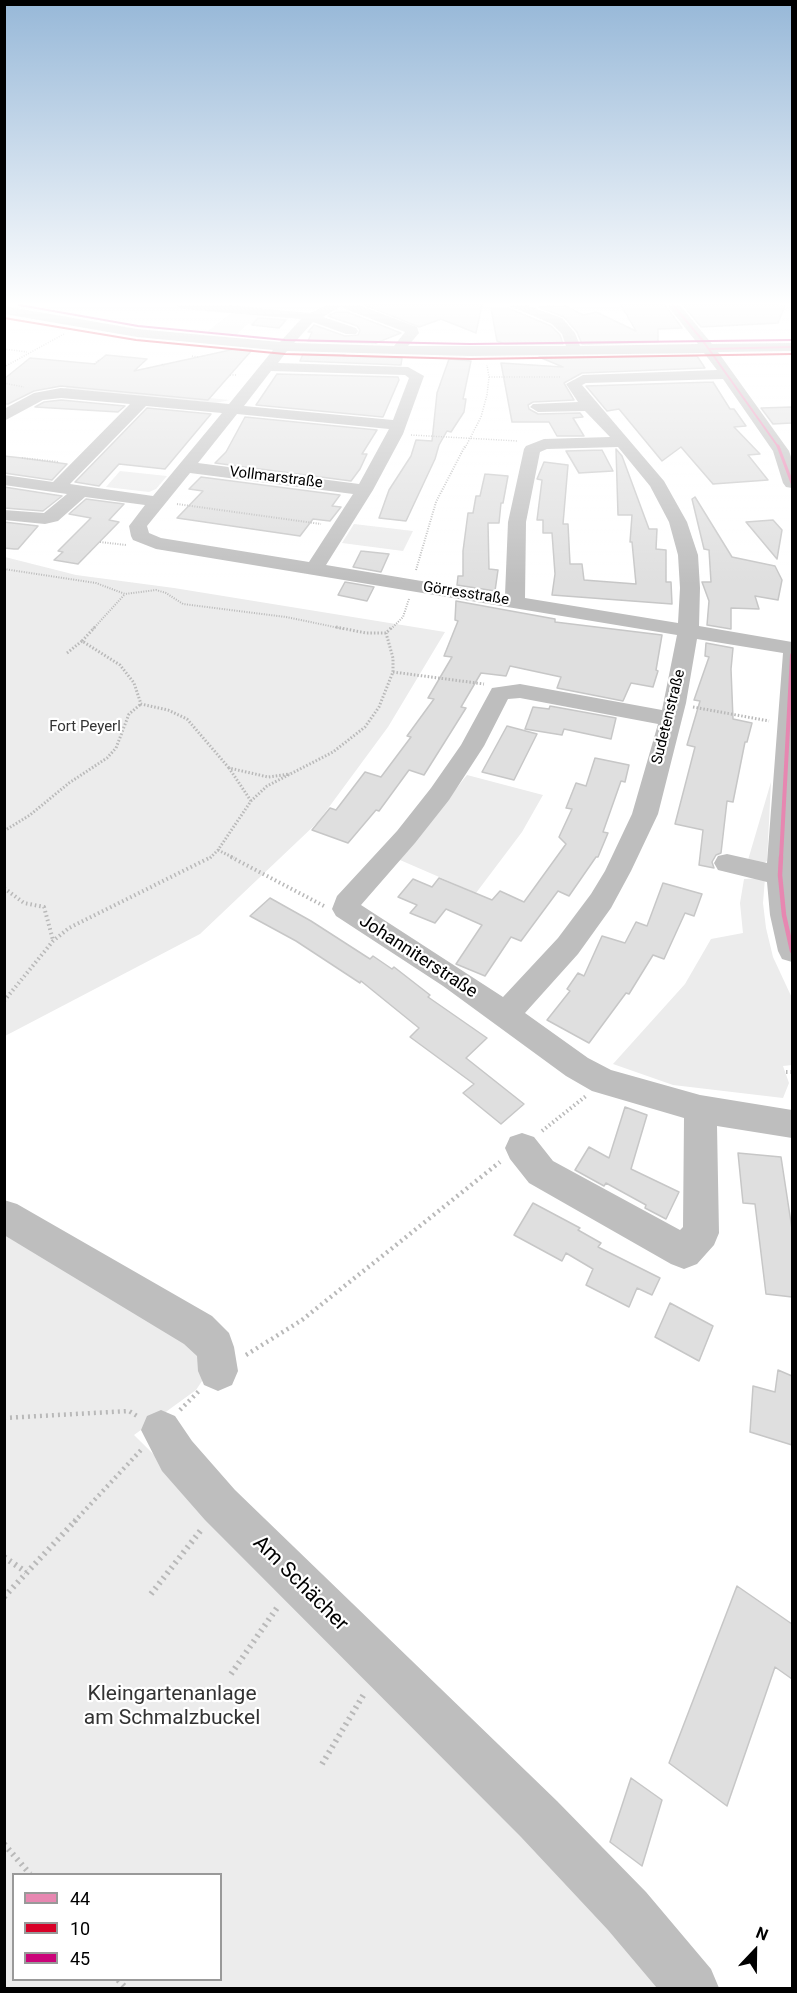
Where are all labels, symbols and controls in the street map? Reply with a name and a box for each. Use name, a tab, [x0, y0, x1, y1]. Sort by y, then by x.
street label: Vollmarstraße	[228, 463, 324, 493]
street label: Görresstraße	[422, 578, 510, 610]
street label: Sudetenstraße	[649, 668, 689, 766]
park label: Fort Peyerl	[49, 718, 121, 736]
street label: Johanniterstraße	[355, 911, 481, 1003]
street label: Am Schächer	[247, 1531, 353, 1637]
park label: Kleingartenanlage am Schmalzbuckel	[84, 1682, 260, 1732]
legend	[12, 1873, 222, 1981]
text: 44	[70, 1888, 90, 1909]
text: 10	[70, 1918, 90, 1939]
north arrow	[725, 1921, 785, 1981]
text: N	[753, 1923, 771, 1945]
text: 45	[70, 1948, 90, 1969]

